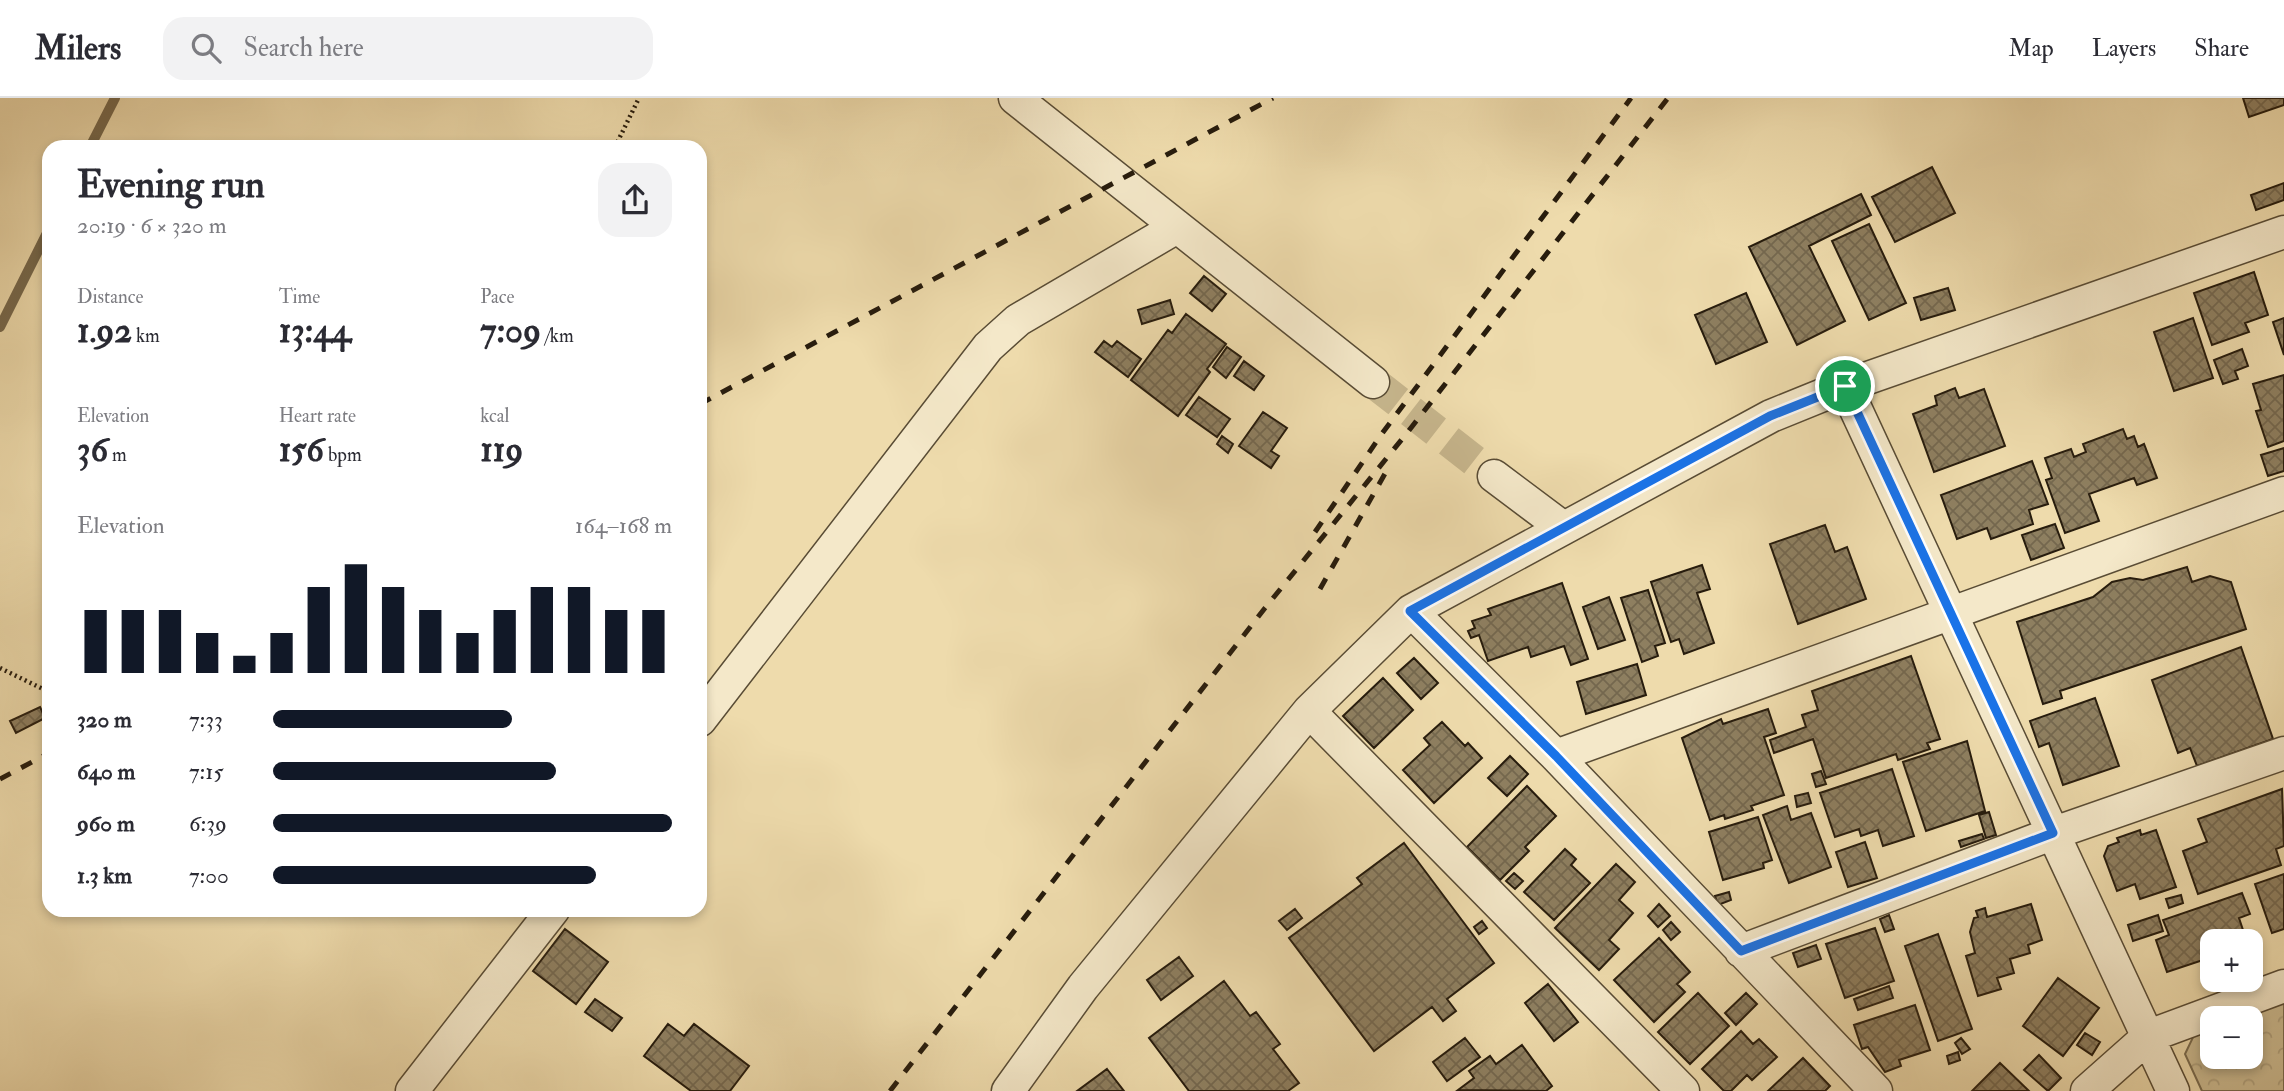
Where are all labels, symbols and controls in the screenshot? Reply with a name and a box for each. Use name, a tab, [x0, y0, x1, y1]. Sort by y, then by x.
search box	[163, 17, 653, 80]
text: Milers	[35, 28, 121, 69]
icon: search	[187, 29, 225, 67]
text: Search here	[243, 32, 364, 64]
text: Map	[2009, 33, 2054, 64]
text: Layers	[2092, 33, 2156, 64]
text: Share	[2194, 33, 2249, 64]
text: Evening run	[77, 161, 265, 209]
button: share	[598, 163, 672, 237]
text: 20:19 · 6 × 320 m	[77, 211, 227, 240]
text: Distance	[77, 285, 143, 309]
text: Time	[279, 285, 320, 309]
text: Pace	[480, 285, 514, 309]
text: 1.92	[77, 309, 132, 353]
text: 13:44	[279, 309, 351, 353]
text: 7:09	[480, 309, 541, 353]
text: km	[132, 324, 160, 348]
text: /km	[541, 324, 574, 348]
pin	[1815, 356, 1875, 416]
icon: arrive	[1826, 367, 1864, 405]
text: Elevation	[77, 404, 149, 428]
text: Heart rate	[279, 404, 356, 428]
text: kcal	[480, 404, 509, 428]
text: 36	[77, 428, 108, 472]
text: 156	[279, 428, 324, 472]
text: 119	[480, 428, 523, 472]
text: m	[108, 443, 127, 467]
text: bpm	[324, 443, 362, 467]
text: Elevation	[77, 511, 165, 540]
text: 164–168 m	[575, 511, 672, 540]
text: 320 m	[77, 705, 132, 734]
text: 7:33	[189, 705, 223, 734]
text: 640 m	[77, 757, 135, 786]
text: 7:15	[189, 757, 224, 786]
text: 960 m	[77, 809, 135, 838]
text: 6:39	[189, 809, 227, 838]
text: 1.3 km	[77, 861, 132, 890]
text: 7:00	[189, 861, 229, 890]
map controls	[2200, 929, 2263, 1069]
button: +	[2200, 929, 2263, 992]
button: −	[2200, 1006, 2263, 1069]

